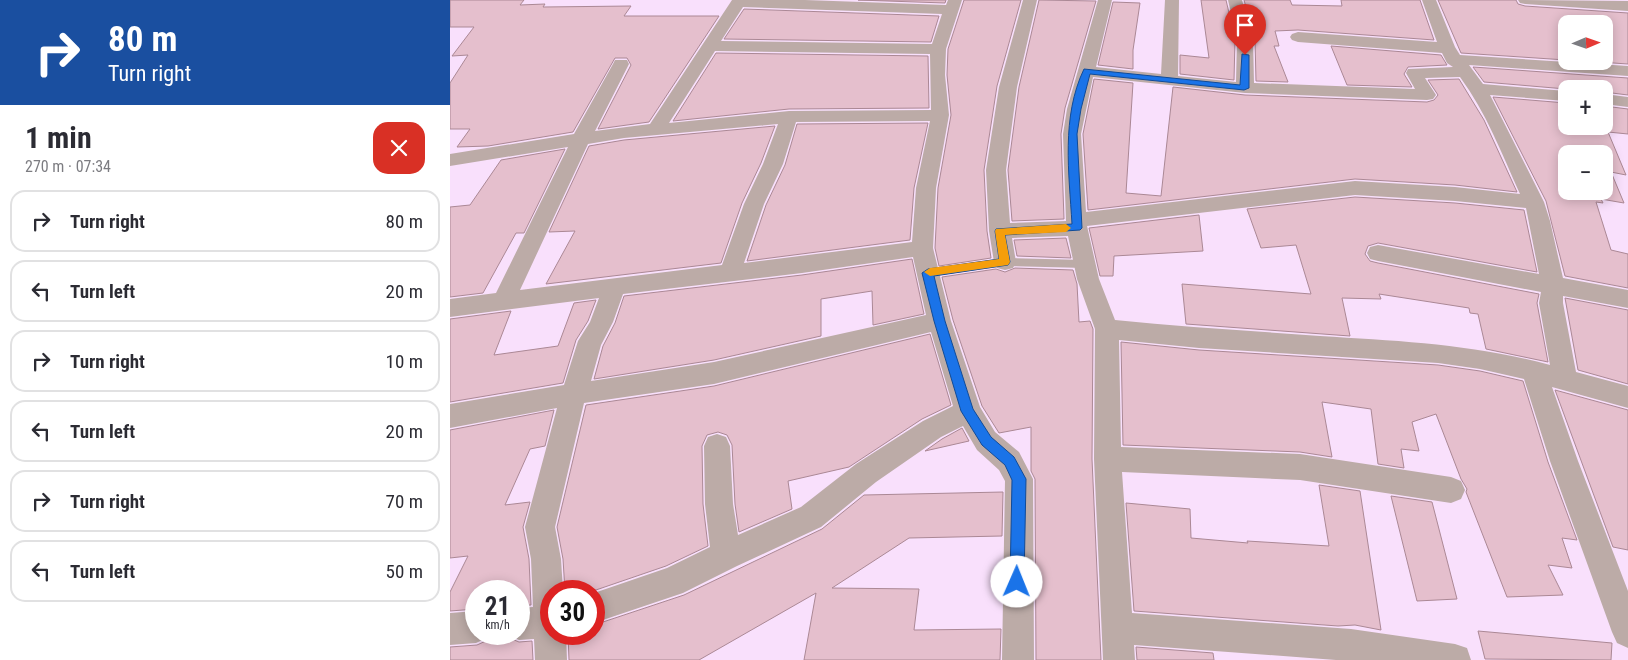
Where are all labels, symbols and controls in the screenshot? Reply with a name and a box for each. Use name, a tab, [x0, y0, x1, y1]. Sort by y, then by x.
pin	[1224, 4, 1266, 55]
icon: arrive	[1231, 11, 1259, 39]
north arrow	[1558, 15, 1612, 70]
map controls	[1558, 15, 1613, 200]
text: 80 m	[108, 19, 177, 60]
icon: right	[25, 20, 90, 85]
text: Turn right	[108, 61, 191, 86]
button: +	[1558, 80, 1613, 135]
text: 1 min	[25, 120, 92, 155]
button: close	[373, 122, 425, 174]
button: −	[1558, 145, 1613, 200]
text: 270 m · 07:34	[25, 157, 111, 176]
icon: right	[27, 207, 55, 235]
text: Turn right	[70, 210, 145, 233]
text: 80 m	[386, 210, 423, 233]
icon: left	[27, 277, 55, 305]
text: Turn left	[70, 280, 135, 303]
text: 20 m	[386, 280, 423, 303]
icon: right	[27, 347, 55, 375]
text: Turn right	[70, 350, 145, 373]
text: 10 m	[386, 350, 423, 373]
icon: left	[27, 417, 55, 445]
text: Turn left	[70, 420, 135, 443]
text: 20 m	[386, 420, 423, 443]
icon: right	[27, 487, 55, 515]
text: Turn right	[70, 490, 145, 513]
text: 70 m	[386, 490, 423, 513]
position arrow	[990, 555, 1042, 607]
icon: left	[27, 557, 55, 585]
text: Turn left	[70, 560, 135, 583]
text: 50 m	[386, 560, 423, 583]
speed limit sign: 30	[540, 580, 605, 645]
text: 21	[485, 592, 510, 621]
text: km/h	[485, 618, 510, 632]

